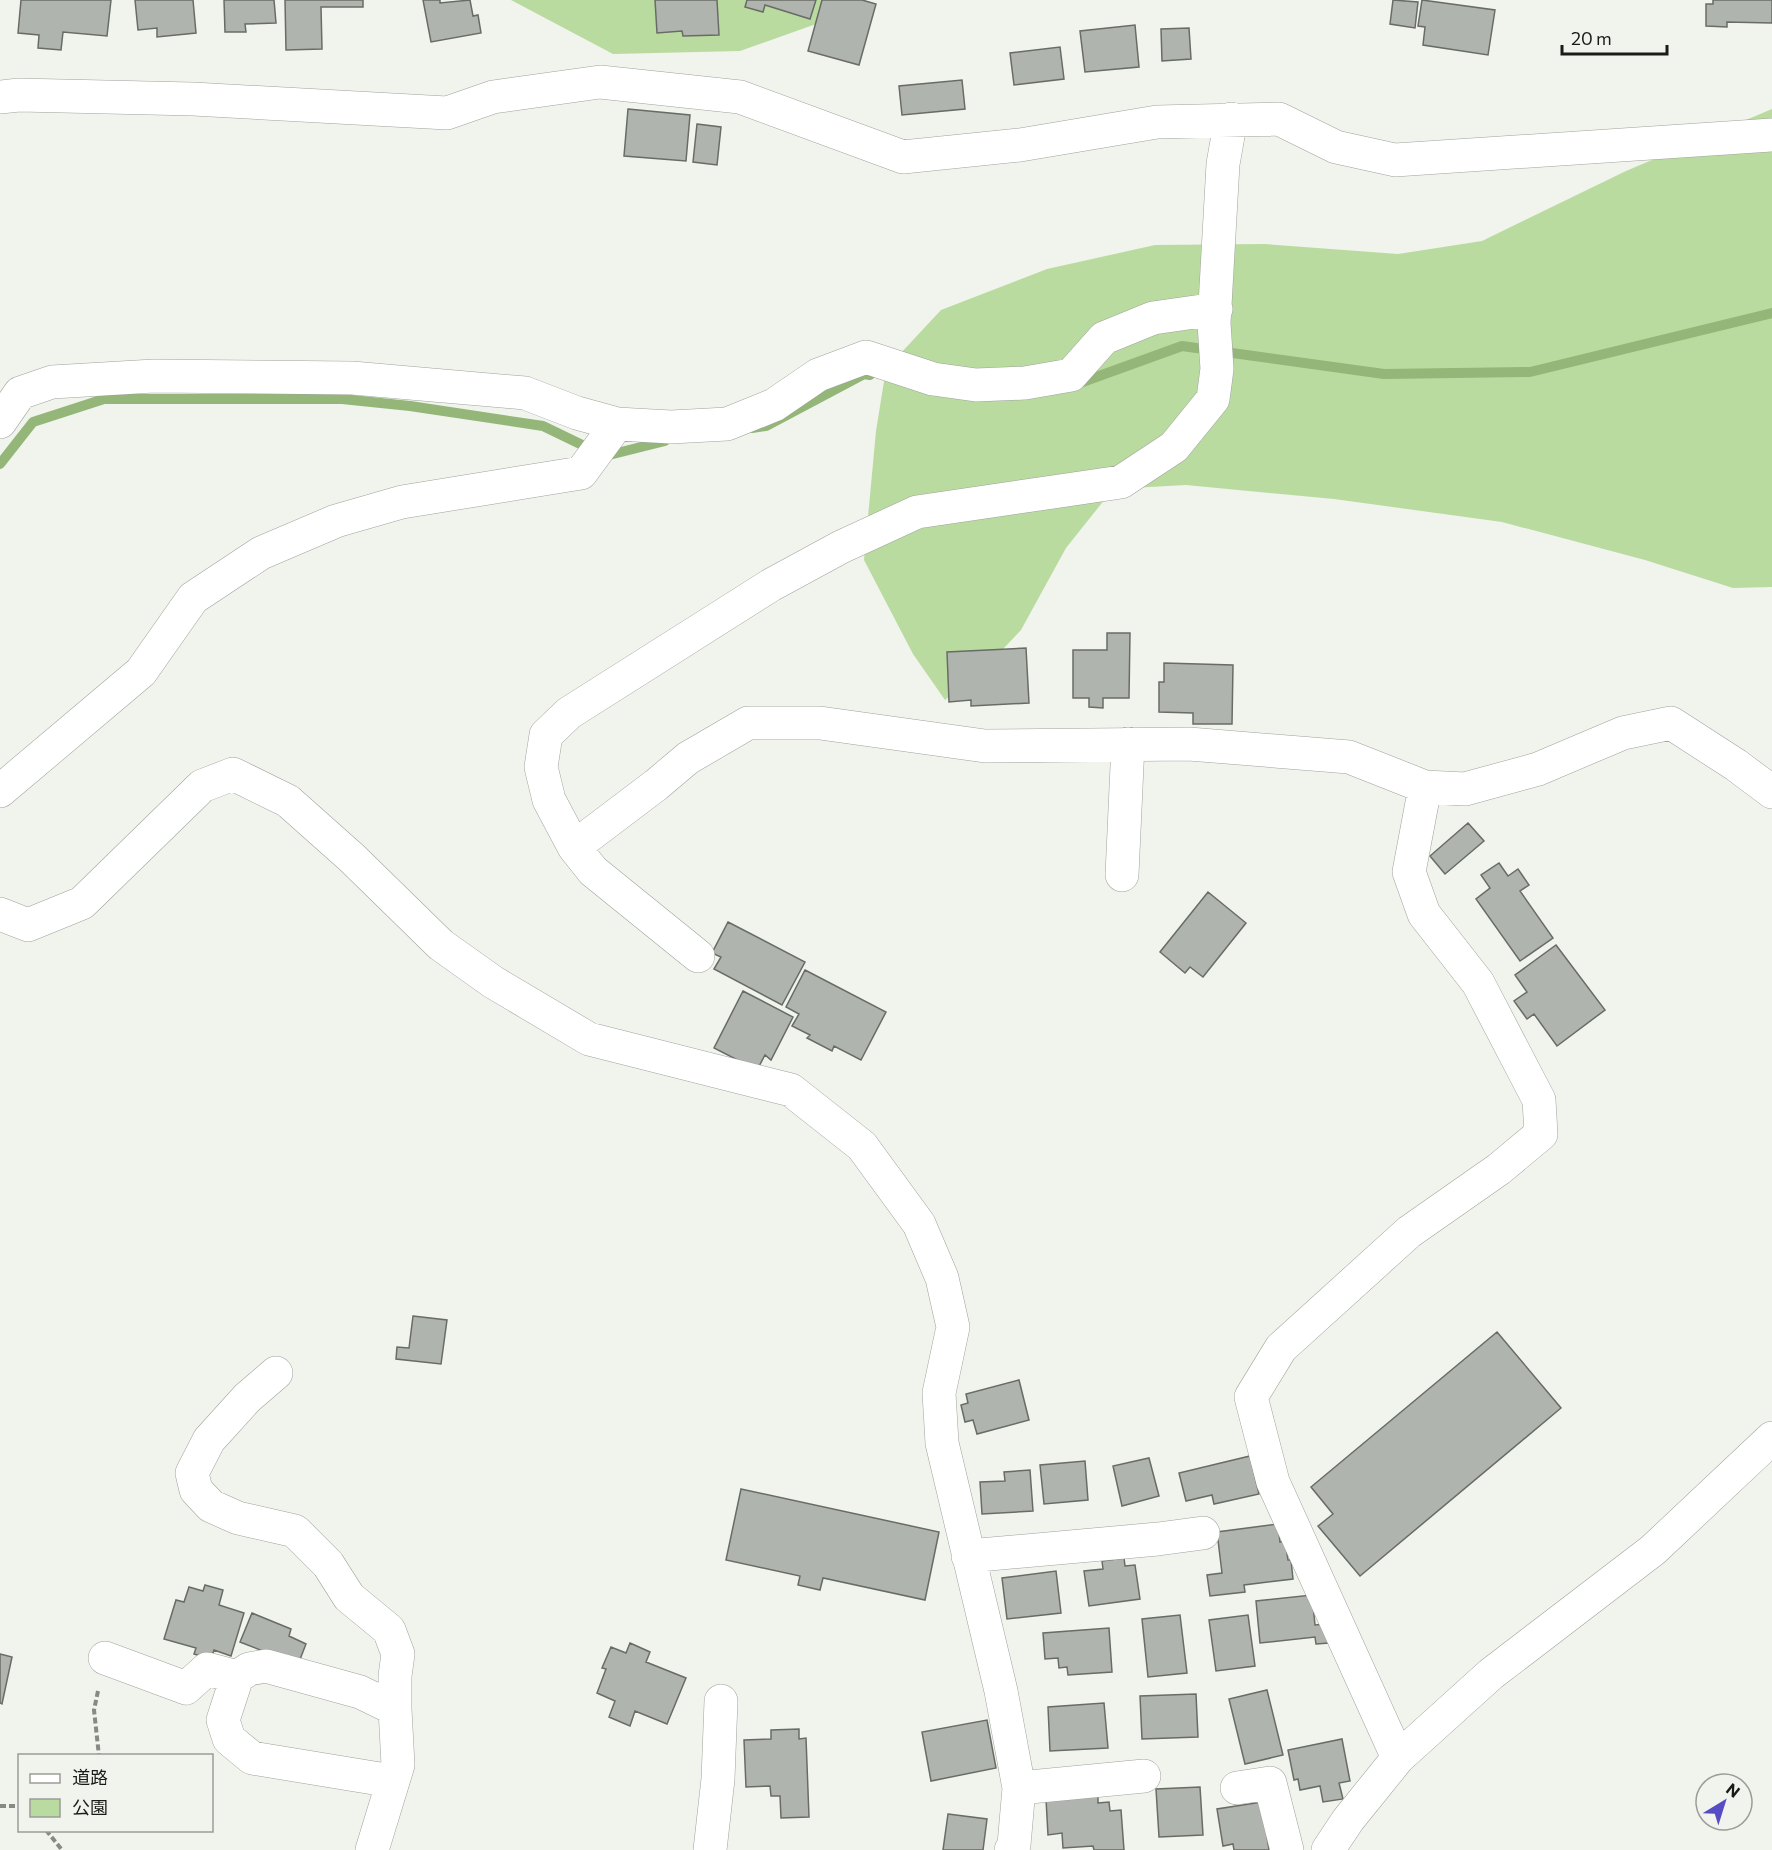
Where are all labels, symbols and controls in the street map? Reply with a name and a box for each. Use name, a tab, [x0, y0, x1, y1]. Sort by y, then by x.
scale bar	[1562, 18, 1667, 56]
text: 20 m	[1571, 27, 1612, 49]
legend	[18, 1754, 213, 1832]
text: 道路	[72, 1766, 108, 1788]
north arrow	[1694, 1772, 1754, 1832]
text: N	[1723, 1779, 1744, 1801]
text: 公園	[72, 1796, 108, 1818]

